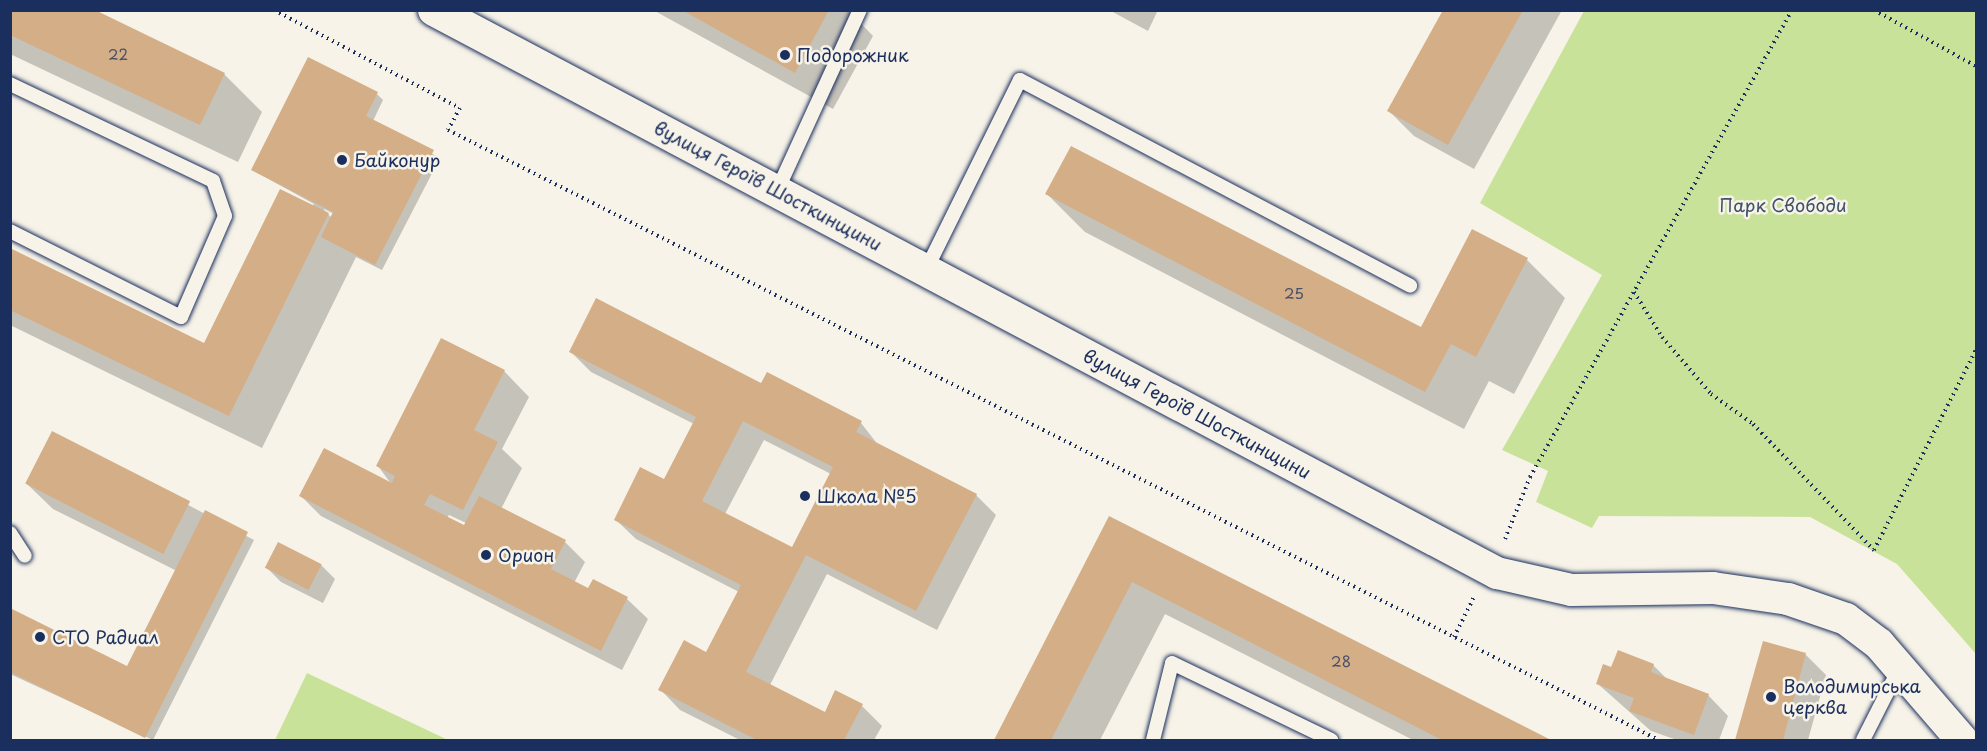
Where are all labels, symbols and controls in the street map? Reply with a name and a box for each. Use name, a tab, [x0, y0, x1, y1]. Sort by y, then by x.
place label: Подорожник	[797, 44, 909, 66]
house number: 22	[108, 45, 128, 63]
marker: Подорожник	[778, 48, 792, 62]
street label: вулиця Героїв Шосткинщини	[650, 117, 886, 255]
place label: Байконур	[354, 149, 440, 171]
marker: Байконур	[335, 153, 349, 167]
park label: Парк Свободи	[1719, 194, 1847, 216]
house number: 25	[1284, 284, 1304, 302]
street label: вулиця Героїв Шосткинщини	[1079, 345, 1315, 483]
place label: Школа №5	[817, 485, 917, 507]
marker: Школа №5	[798, 489, 812, 503]
place label: Орион	[498, 544, 555, 566]
marker: Орион	[479, 548, 493, 562]
place label: СТО Радиал	[52, 626, 160, 648]
marker: СТО Радиал	[33, 630, 47, 644]
house number: 28	[1331, 652, 1351, 670]
place label: Володимирська церква	[1783, 676, 1921, 718]
marker: Володимирська церква	[1764, 690, 1778, 704]

